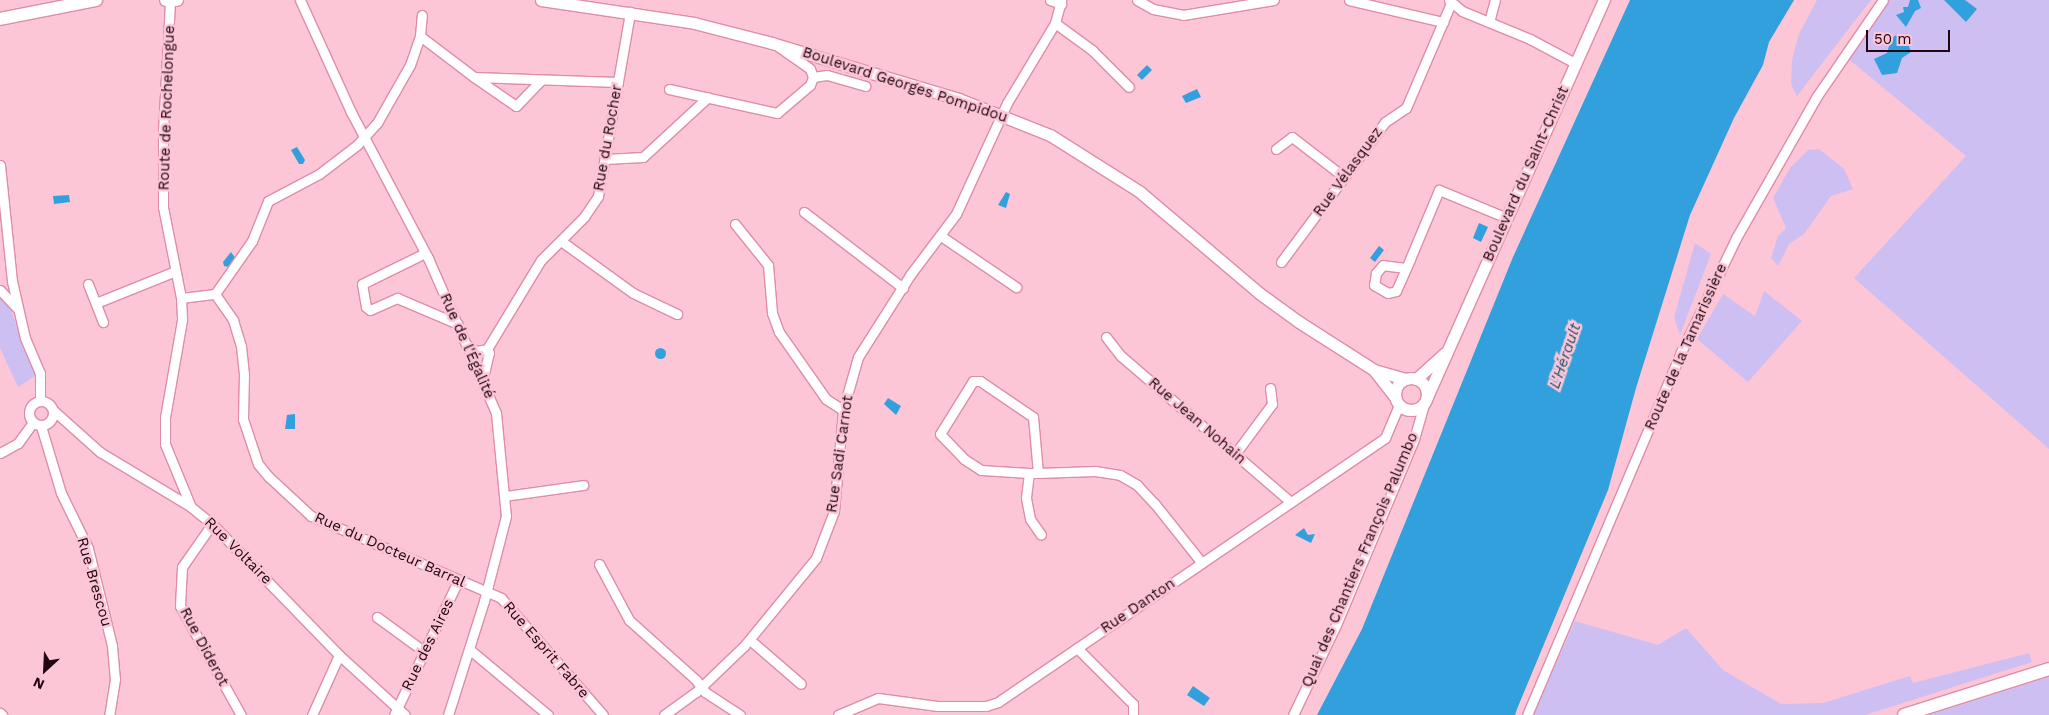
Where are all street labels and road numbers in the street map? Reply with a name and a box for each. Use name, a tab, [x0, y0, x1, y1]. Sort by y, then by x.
street label: Route de Rochelongue	[155, 25, 179, 191]
street label: Boulevard Georges Pompidou	[800, 43, 1010, 127]
street label: Rue du Rocher	[590, 83, 626, 193]
street label: Boulevard du Saint-Christ	[1479, 84, 1573, 264]
street label: Rue Vélasquez	[1309, 123, 1387, 221]
street label: Route de la Tamarissière	[1641, 261, 1731, 433]
street label: Rue de l'Égalité	[436, 291, 498, 401]
street label: Rue Jean Nohain	[1144, 374, 1250, 468]
street label: Rue Sadi Carnot	[823, 394, 857, 514]
street label: Quai des Chantiers François Palumbo	[1298, 430, 1422, 690]
street label: Rue du Docteur Barral	[312, 508, 468, 592]
street label: Rue Voltaire	[200, 513, 276, 589]
street label: Rue Brescou	[73, 535, 115, 629]
street label: Rue Danton	[1097, 575, 1179, 637]
street label: Rue des Aires	[398, 596, 458, 694]
street label: Rue Esprit Fabre	[499, 598, 593, 702]
street label: Rue Diderot	[176, 605, 232, 689]

